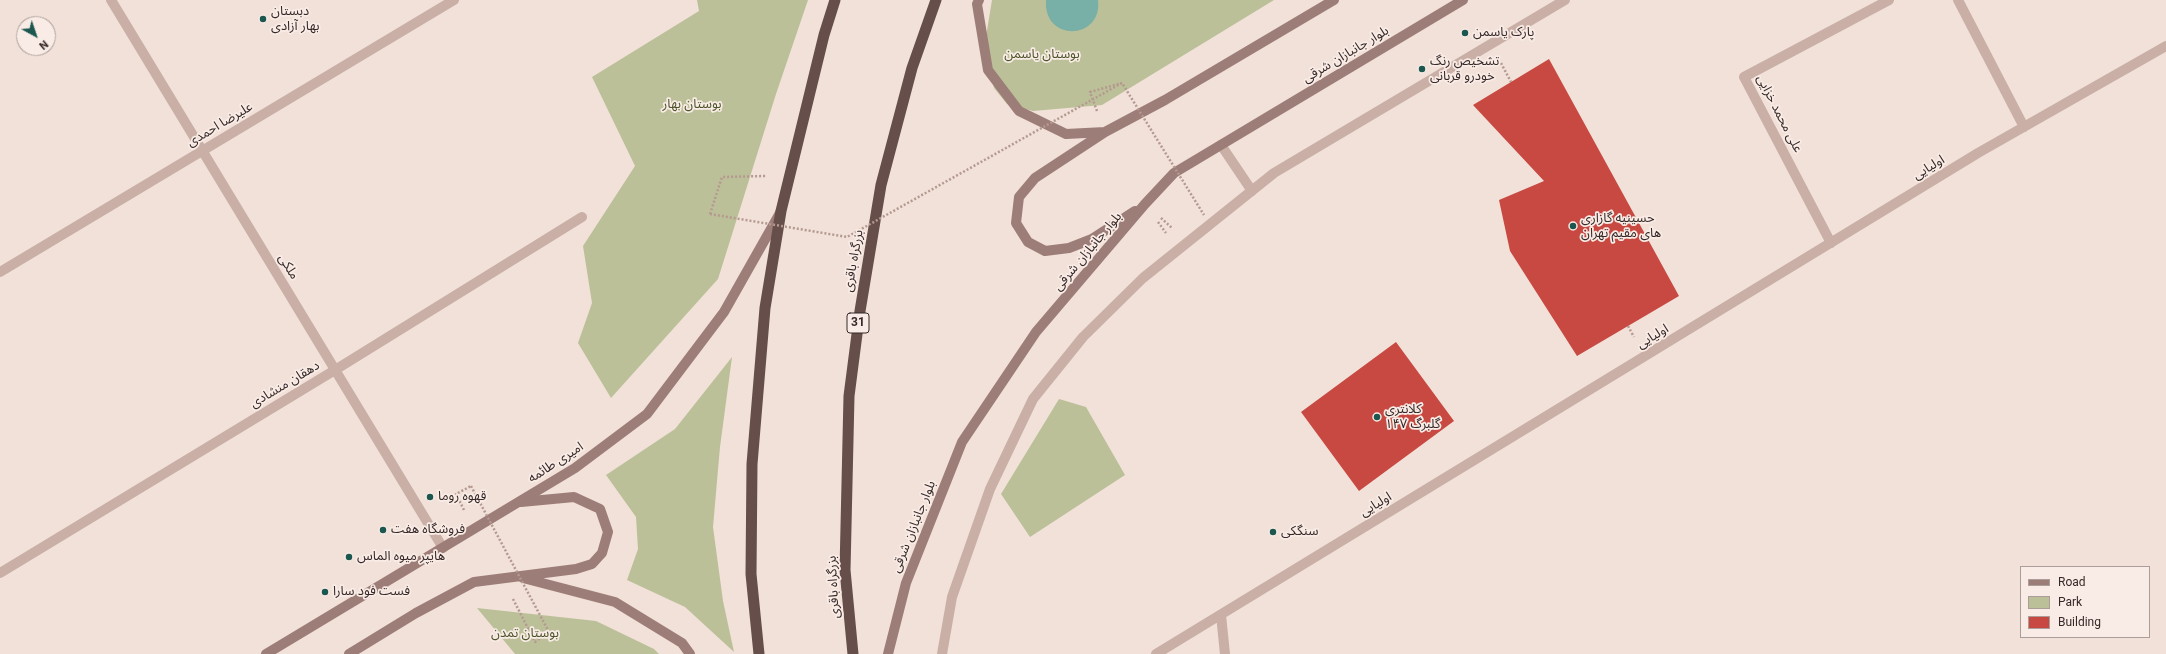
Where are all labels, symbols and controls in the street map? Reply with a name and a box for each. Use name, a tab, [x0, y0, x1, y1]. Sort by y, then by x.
place label: دبستان بهار آزادی	[271, 4, 320, 35]
marker: دبستان بهار آزادی	[258, 14, 268, 24]
north arrow	[16, 16, 56, 56]
street label: بلوار جانبازان شرقی	[1300, 23, 1392, 87]
place label: پارک یاسمن	[1473, 25, 1534, 41]
marker: پارک یاسمن	[1460, 28, 1470, 38]
text: N	[36, 37, 51, 52]
park label: بوستان یاسمن	[1004, 47, 1080, 63]
place label: تشخیص رنگ خودرو قربانی	[1430, 54, 1499, 85]
marker: تشخیص رنگ خودرو قربانی	[1417, 64, 1427, 74]
street label: علی محمد خزایی	[1753, 73, 1805, 155]
park label: بوستان بهار	[662, 97, 722, 113]
street label: علیرضا احمدی	[184, 99, 256, 151]
street label: اولیایی	[1910, 152, 1948, 184]
street label: بلوار جانبازان شرقی	[1051, 210, 1125, 294]
place label: حسینیه گازاری های مقیم تهران	[1581, 211, 1661, 242]
marker: حسینیه گازاری های مقیم تهران	[1568, 221, 1578, 231]
street label: بزرگراه باقری	[841, 229, 867, 293]
street label: ملکی	[274, 251, 302, 283]
road number: 31	[847, 313, 869, 333]
street label: اولیایی	[1634, 321, 1672, 353]
street label: دهقان منشادی	[247, 358, 323, 412]
place label: کلانتری ۱۴۷ گلبرگ	[1385, 402, 1440, 433]
marker: کلانتری ۱۴۷ گلبرگ	[1372, 412, 1382, 422]
street label: امیری طائمه	[525, 439, 587, 487]
street label: بلوار جانبازان شرقی	[888, 479, 940, 575]
place label: قهوه روما	[438, 489, 486, 505]
street label: اولیایی	[1357, 489, 1395, 521]
marker: قهوه روما	[425, 492, 435, 502]
place label: فروشگاه هفت	[391, 522, 465, 538]
place label: سنگکی	[1281, 524, 1318, 540]
marker: فروشگاه هفت	[378, 525, 388, 535]
marker: سنگکی	[1268, 527, 1278, 537]
place label: هایپر میوه الماس	[357, 549, 445, 565]
marker: هایپر میوه الماس	[344, 552, 354, 562]
street label: بزرگراه باقری	[825, 555, 843, 619]
legend	[2020, 566, 2150, 638]
text: Road	[2058, 575, 2086, 589]
place label: فست فود سارا	[333, 584, 410, 600]
marker: فست فود سارا	[320, 587, 330, 597]
text: Park	[2058, 595, 2082, 609]
text: Building	[2058, 615, 2101, 629]
park label: بوستان تمدن	[491, 626, 559, 642]

